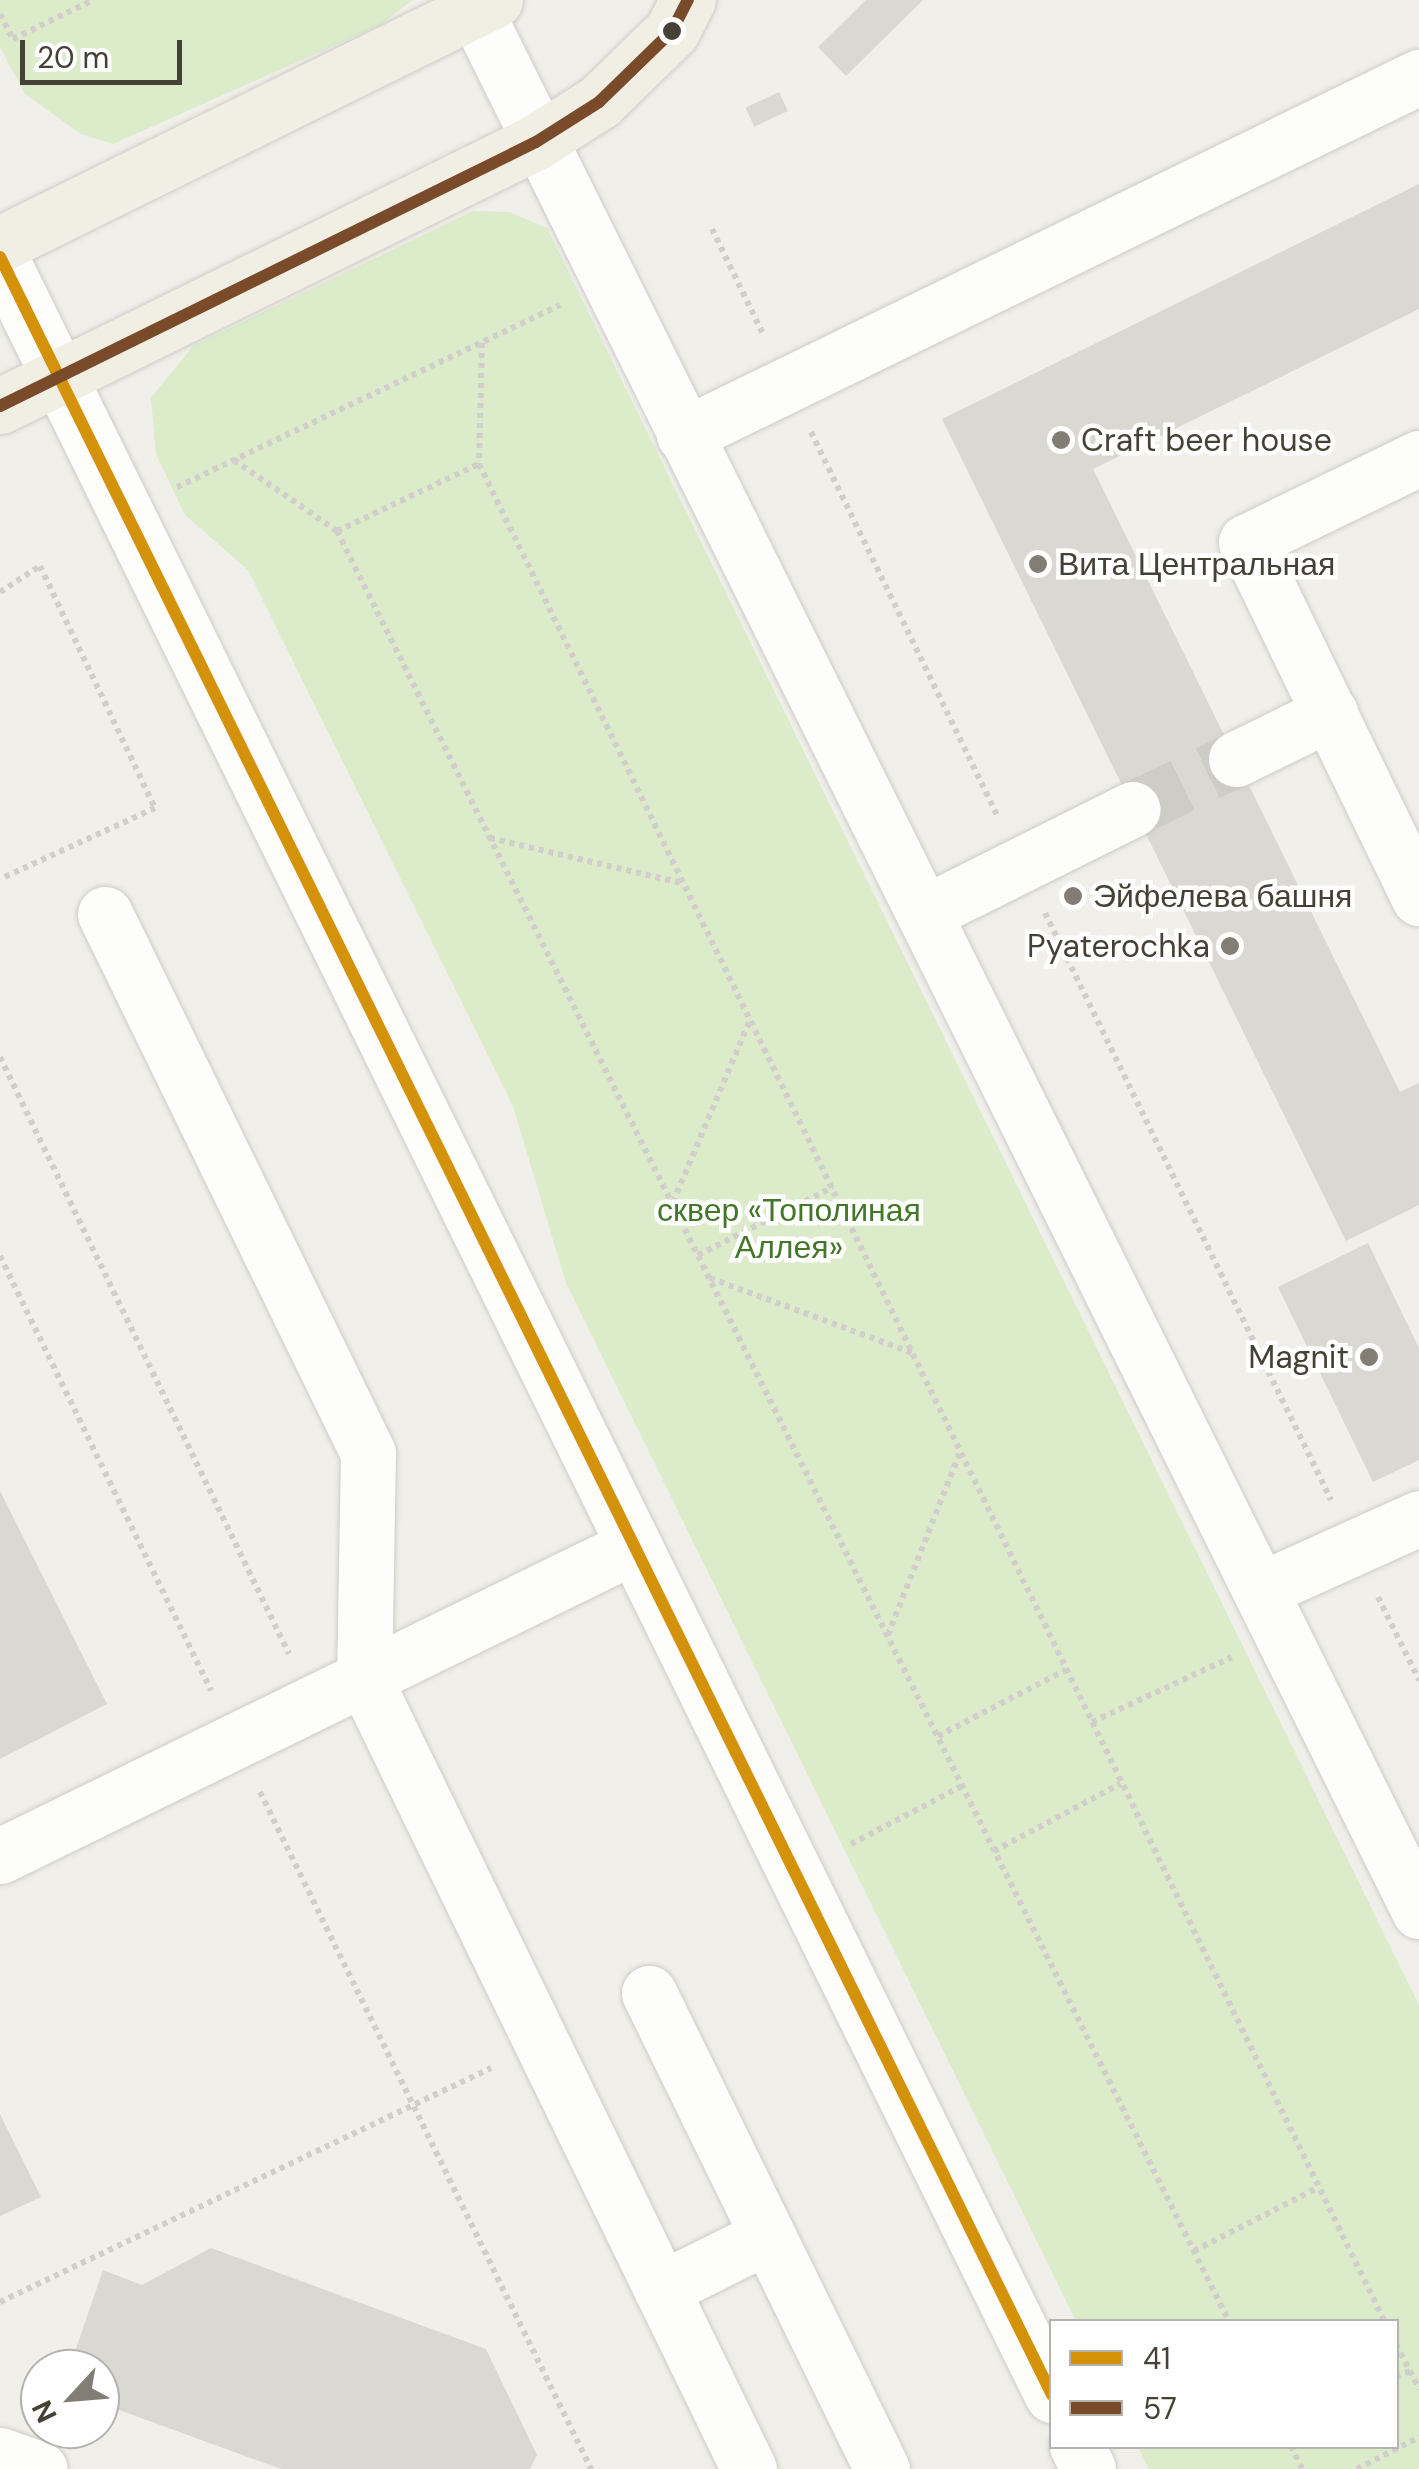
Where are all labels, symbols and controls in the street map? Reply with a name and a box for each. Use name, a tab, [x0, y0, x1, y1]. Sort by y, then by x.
scale bar	[25, 20, 188, 82]
unlabelled marker	[662, 21, 682, 41]
text: 20 m	[37, 38, 109, 77]
place label: Craft beer house	[1081, 421, 1332, 459]
marker: Craft beer house	[1050, 429, 1072, 451]
place label: Вита Центральная	[1058, 545, 1335, 583]
marker: Вита Центральная	[1027, 553, 1049, 575]
place label: Эйфелева башня	[1093, 877, 1352, 915]
marker: Эйфелева башня	[1062, 885, 1084, 907]
place label: Pyaterochka	[1027, 927, 1210, 965]
marker: Pyaterochka	[1219, 935, 1241, 957]
park label: сквер «Тополиная Аллея»	[657, 1192, 921, 1267]
place label: Magnit	[1248, 1338, 1349, 1376]
marker: Magnit	[1358, 1346, 1380, 1368]
legend	[1049, 2319, 1399, 2449]
text: 41	[1143, 2339, 1171, 2378]
north arrow	[20, 2349, 120, 2449]
text: 57	[1143, 2389, 1177, 2428]
text: N	[23, 2394, 65, 2429]

